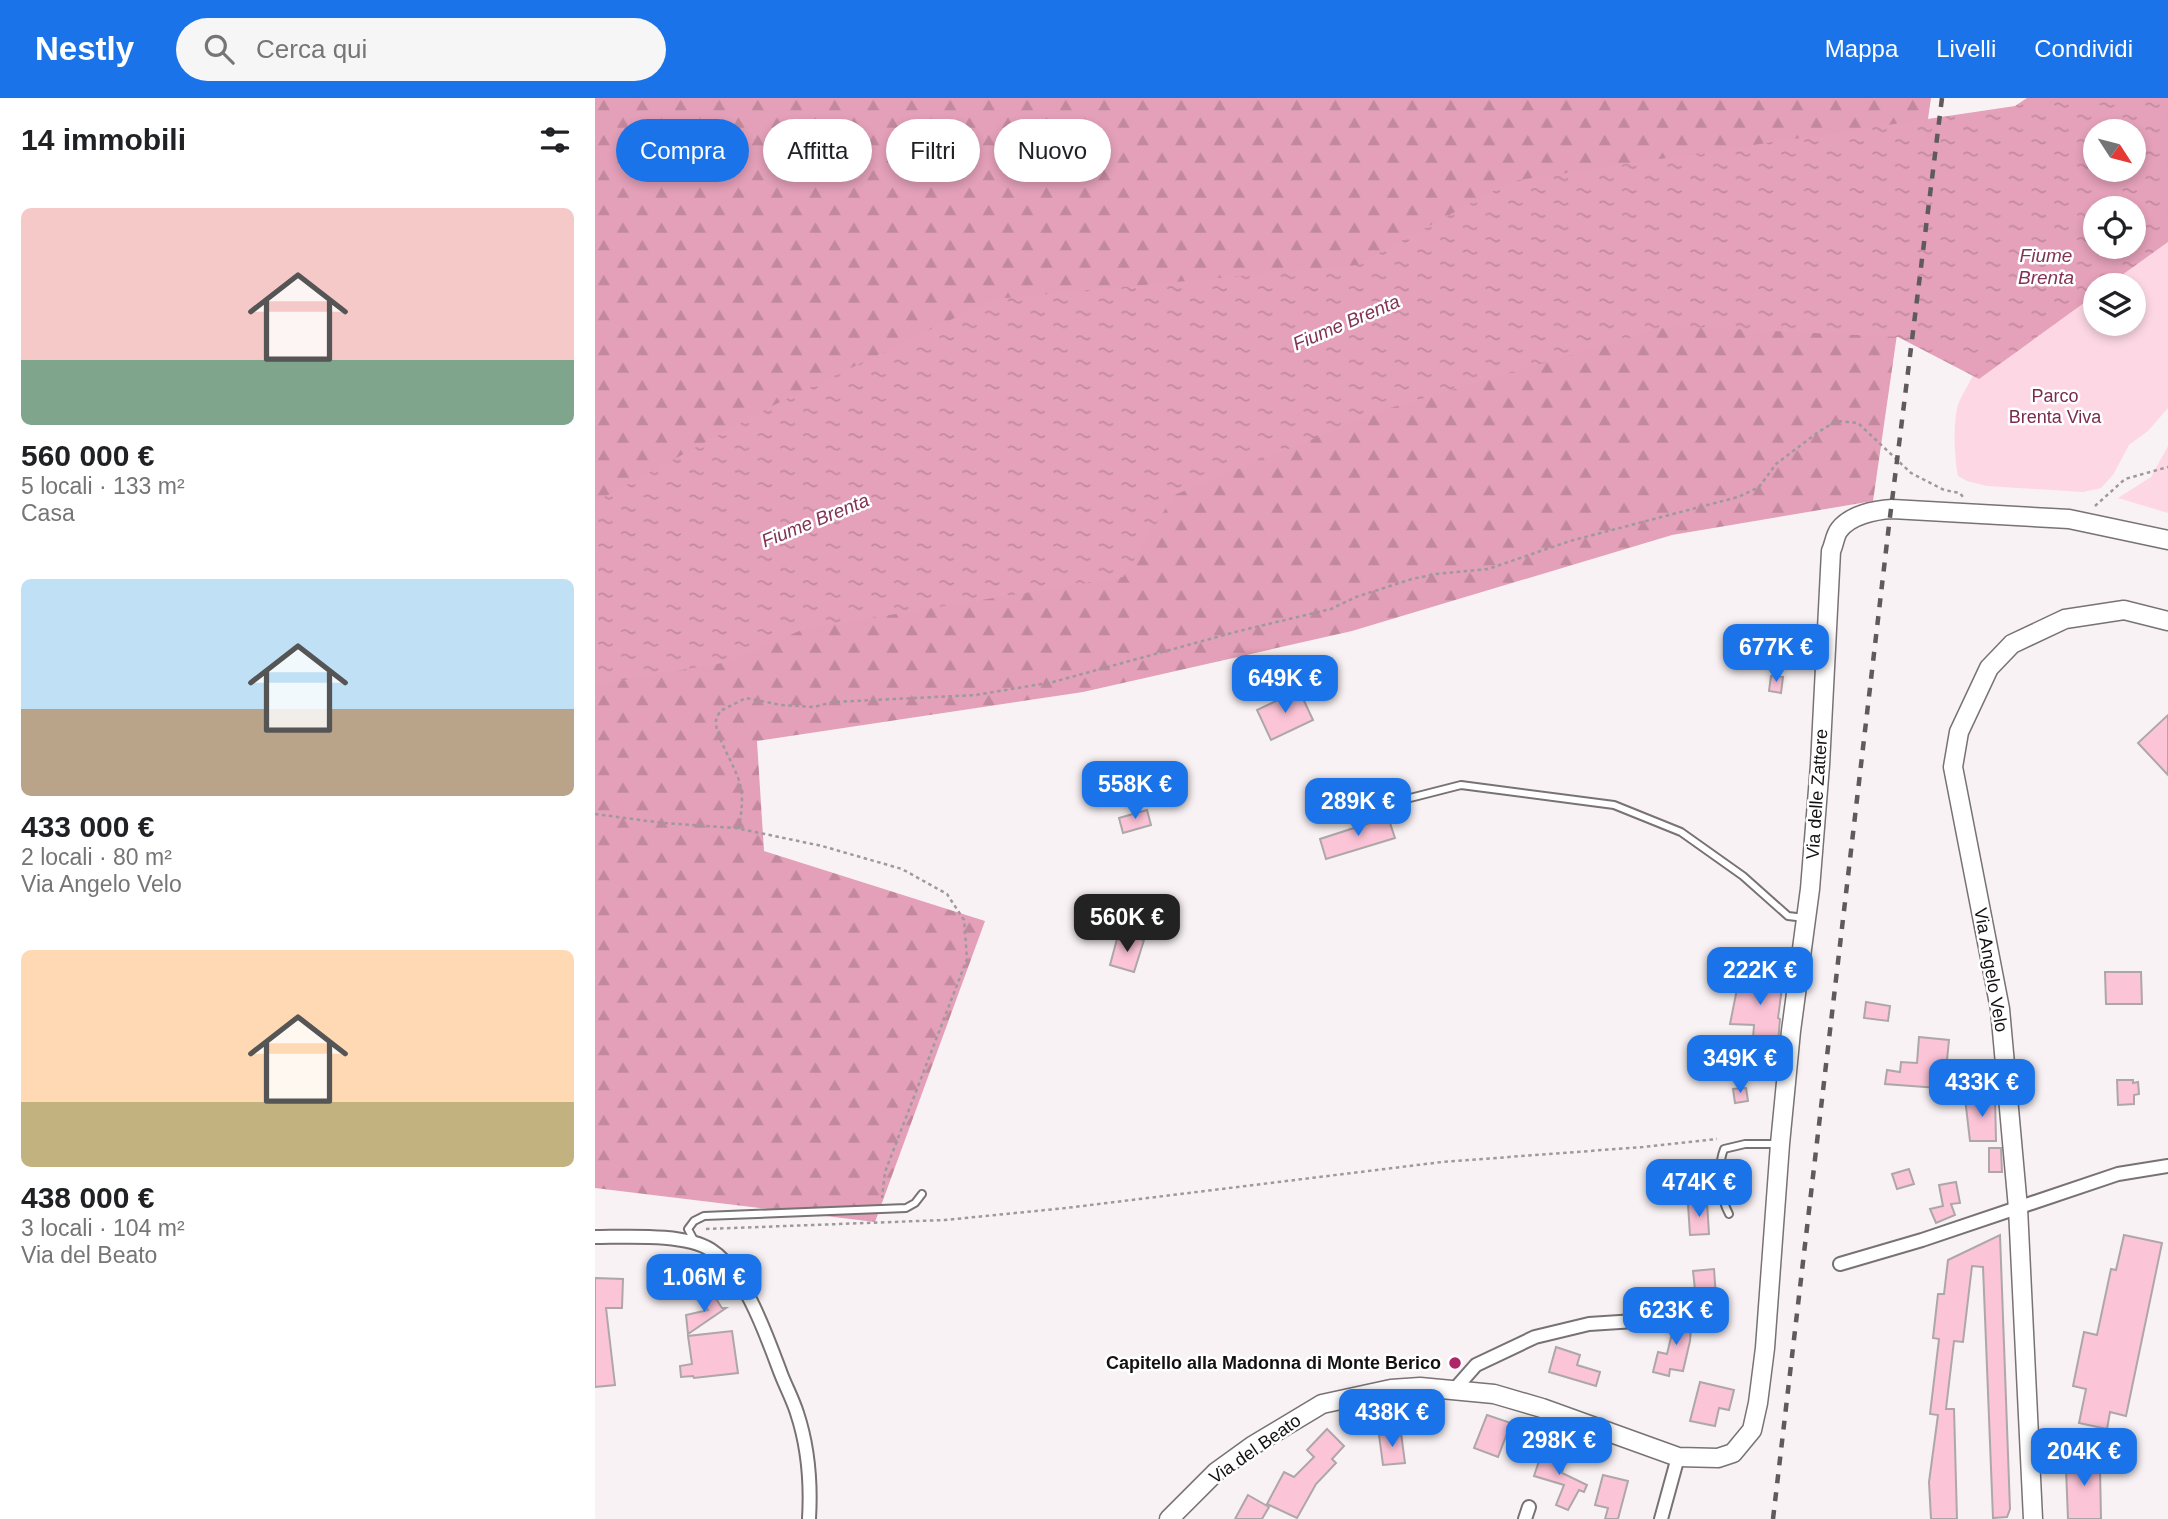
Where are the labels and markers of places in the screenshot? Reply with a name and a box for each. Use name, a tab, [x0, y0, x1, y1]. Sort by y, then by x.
pin: 677K €	[1719, 624, 1833, 684]
pin: 649K €	[1228, 656, 1342, 715]
pin: 558K €	[1078, 762, 1192, 821]
pin: 289K €	[1301, 778, 1415, 838]
pin: 560K €	[1070, 894, 1184, 954]
pin: 222K €	[1703, 948, 1817, 1007]
pin: 349K €	[1683, 1035, 1797, 1095]
pin: 433K €	[1925, 1060, 2039, 1119]
pin: 474K €	[1642, 1160, 1756, 1219]
pin: 1.06M €	[639, 1254, 769, 1314]
pin: 623K €	[1619, 1288, 1733, 1347]
place label: Capitello alla Madonna di Monte Berico	[1106, 1353, 1441, 1373]
marker: Capitello alla Madonna di Monte Berico	[1447, 1355, 1463, 1371]
pin: 438K €	[1335, 1390, 1449, 1449]
pin: 298K €	[1502, 1418, 1616, 1477]
pin: 204K €	[2027, 1428, 2141, 1488]

